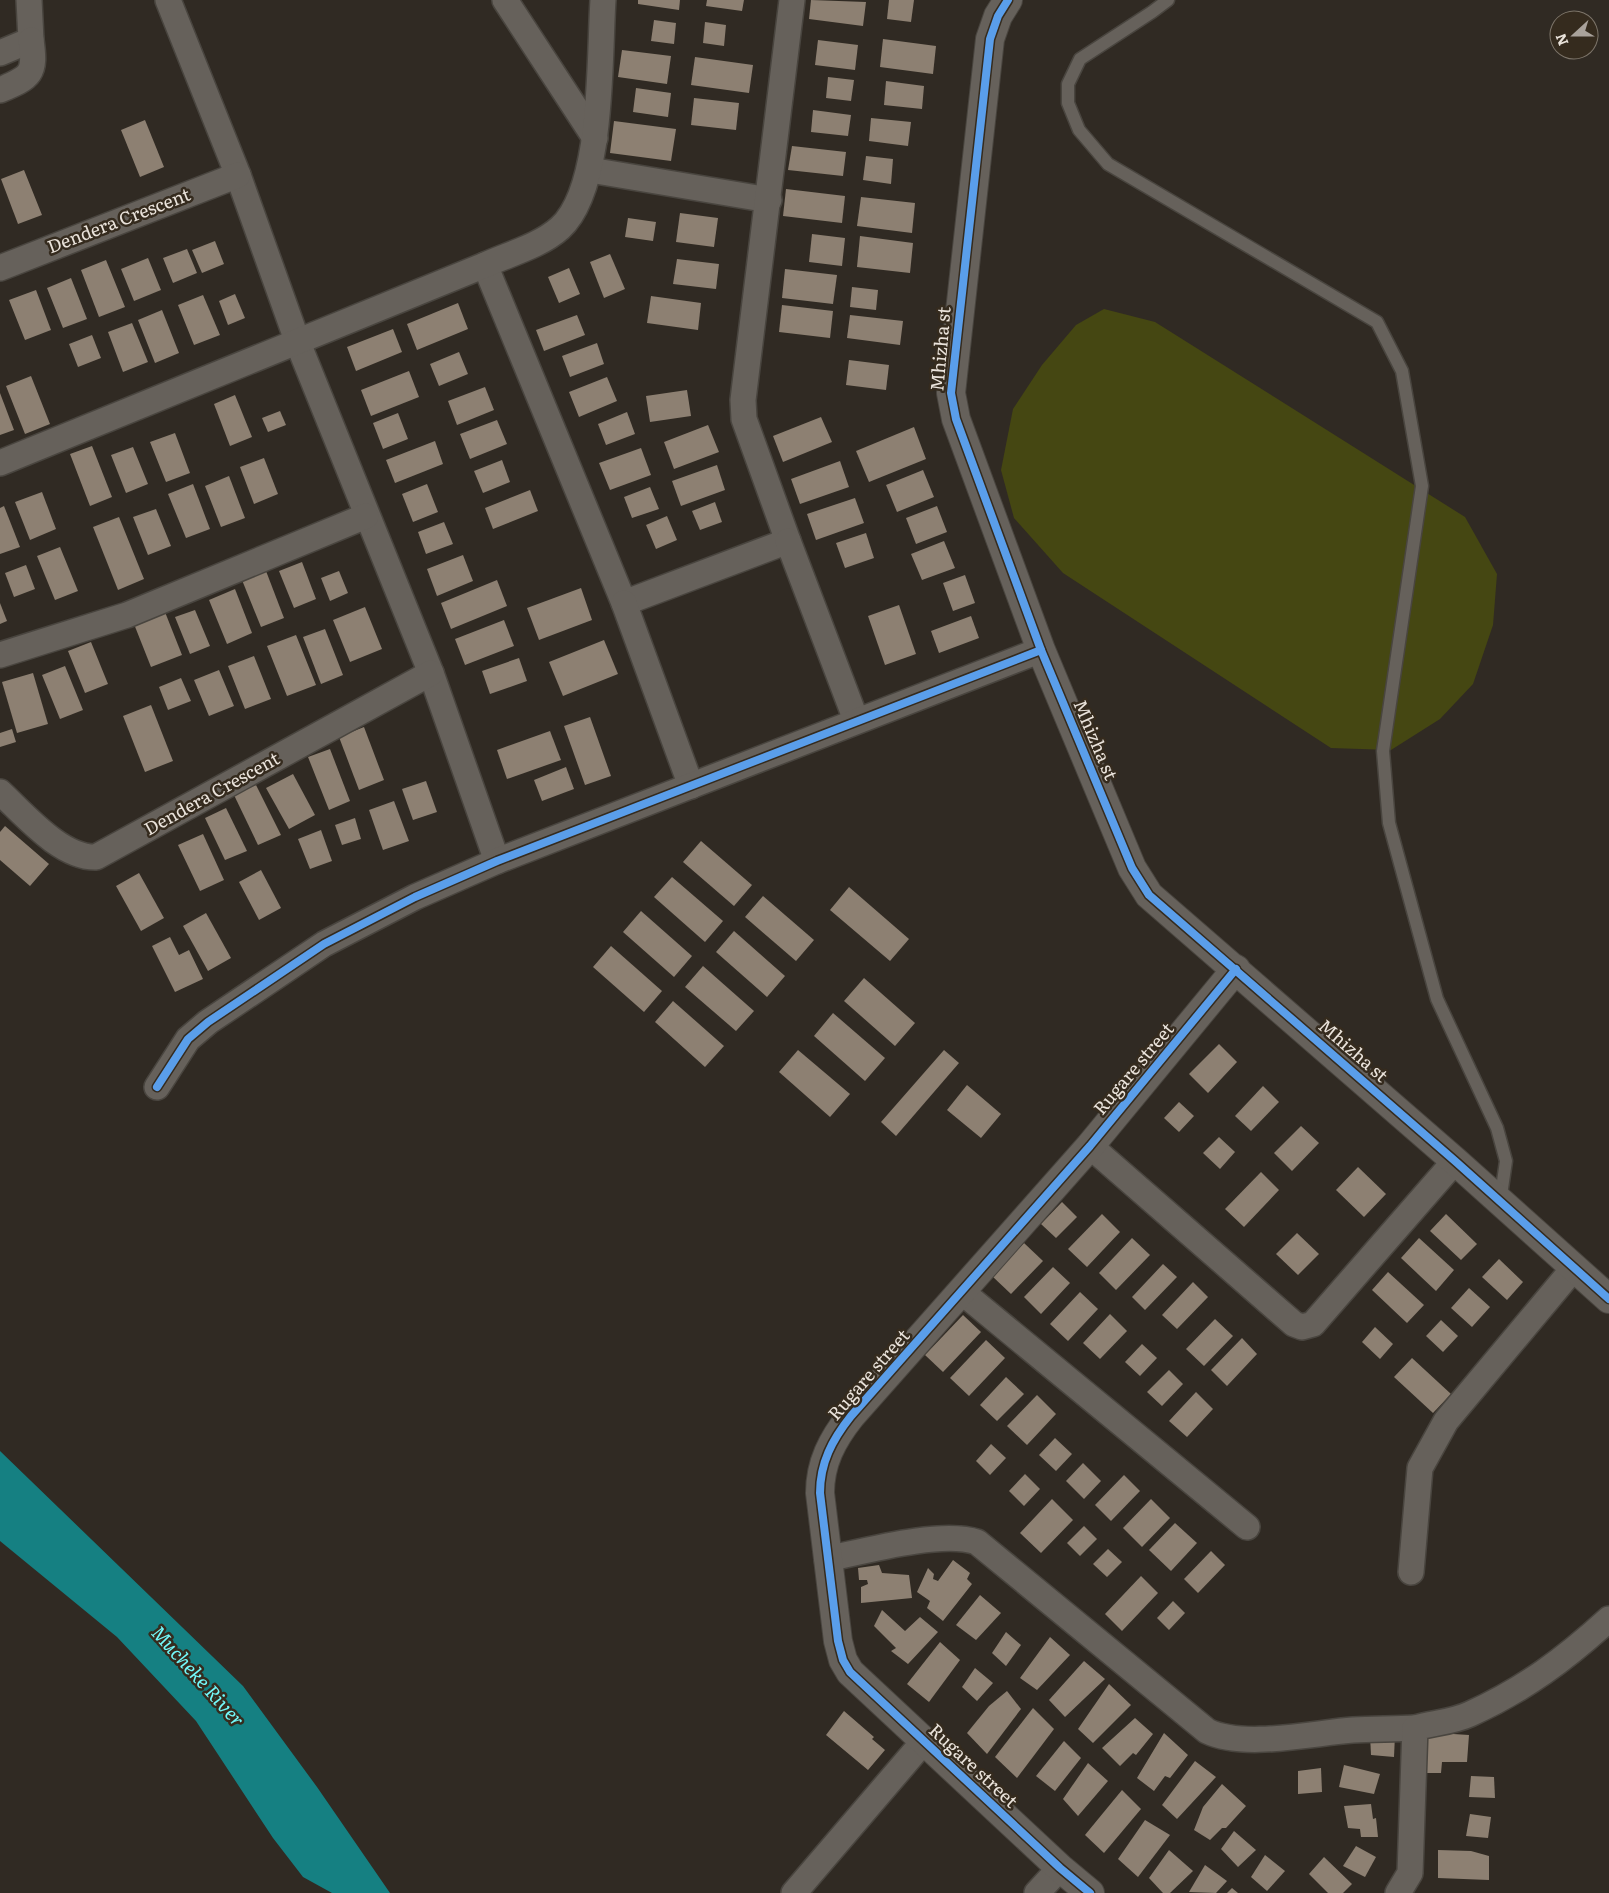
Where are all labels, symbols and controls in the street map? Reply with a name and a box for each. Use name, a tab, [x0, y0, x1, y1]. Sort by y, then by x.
north arrow	[1549, 10, 1599, 60]
text: N	[1549, 31, 1572, 49]
street label: Dendera Crescent	[43, 180, 195, 259]
street label: Mhizha st	[922, 305, 957, 392]
street label: Mhizha st	[1067, 695, 1126, 784]
street label: Dendera Crescent	[139, 744, 285, 841]
street label: Mhizha st	[1313, 1012, 1395, 1088]
street label: Rugare street	[1086, 1015, 1180, 1120]
street label: Rugare street	[821, 1322, 916, 1426]
water label: Mucheke River	[146, 1619, 252, 1732]
street label: Rugare street	[923, 1716, 1025, 1814]

